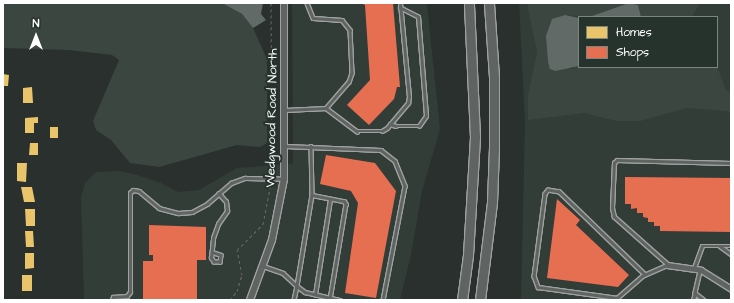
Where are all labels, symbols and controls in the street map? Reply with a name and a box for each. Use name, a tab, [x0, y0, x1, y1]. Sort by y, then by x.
north arrow	[16, 16, 56, 56]
text: N	[33, 16, 39, 31]
legend	[578, 16, 718, 68]
text: Homes	[616, 24, 652, 41]
text: Shops	[616, 44, 649, 61]
street label: Wedgwood Road North	[263, 48, 281, 188]

